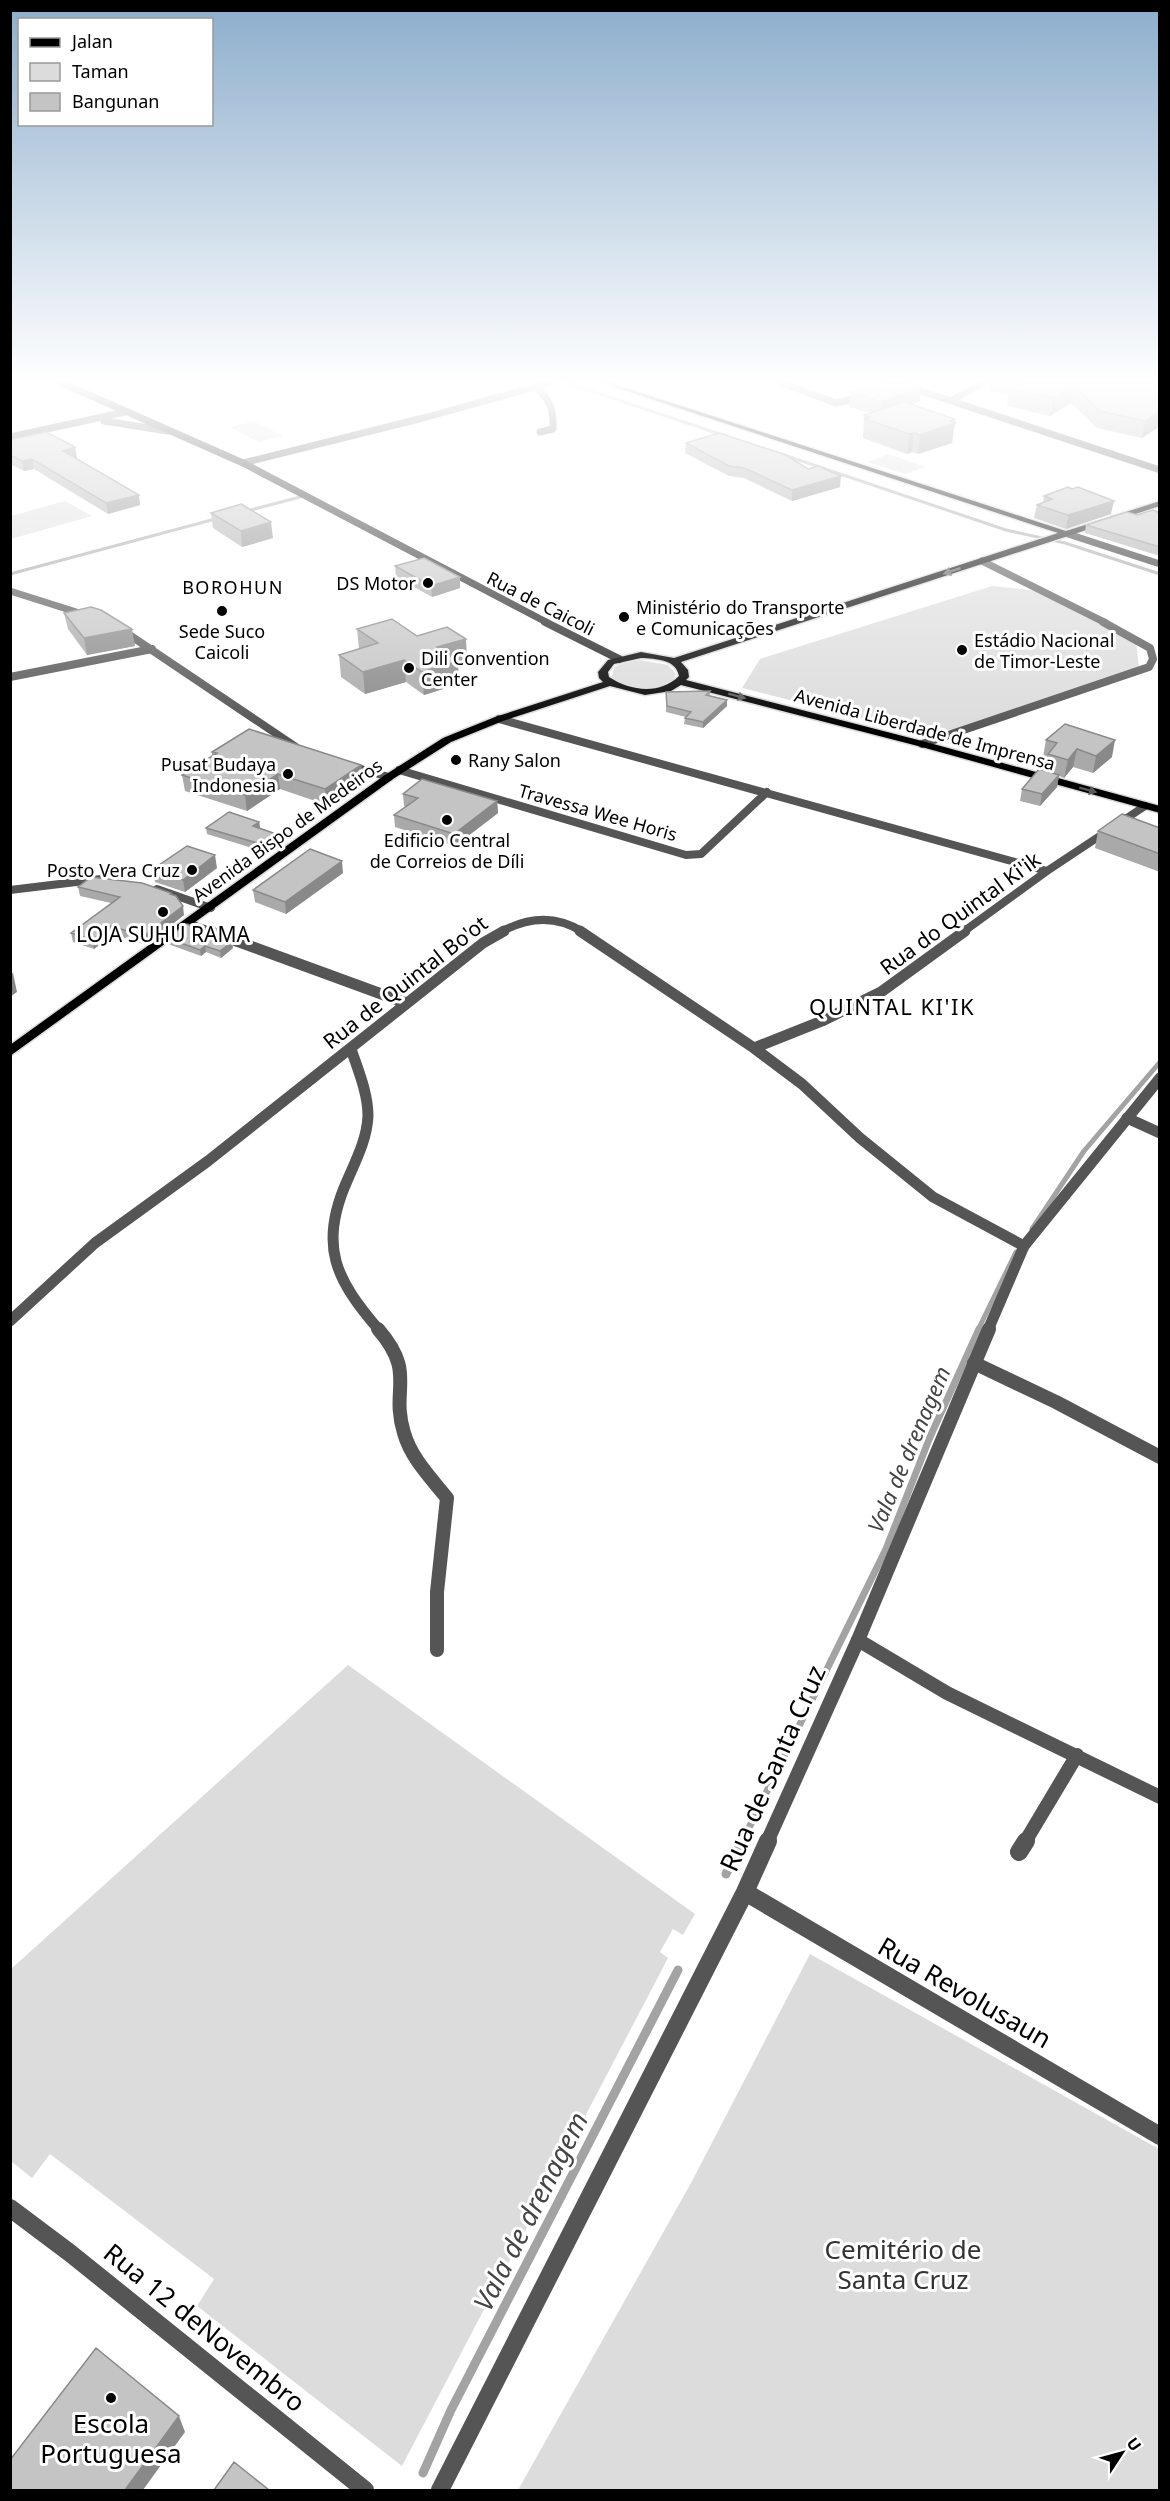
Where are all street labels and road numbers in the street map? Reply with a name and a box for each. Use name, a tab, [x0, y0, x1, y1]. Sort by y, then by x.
street label: Rua de Caicoli	[483, 566, 599, 640]
street label: Avenida Liberdade de Imprensa	[792, 683, 1058, 775]
street label: Avenida Bispo de Medeiros	[187, 753, 387, 907]
street label: Travessa Wee Horis	[516, 778, 680, 846]
street label: Rua do Quintal Ki'ik	[874, 845, 1047, 981]
street label: Rua de Quintal Bo'ot	[317, 909, 493, 1055]
street label: Rua de Santa Cruz	[710, 1659, 834, 1877]
street label: Rua Revolusaun	[872, 1928, 1058, 2056]
street label: Rua 12 deNovembro	[97, 2234, 313, 2420]

